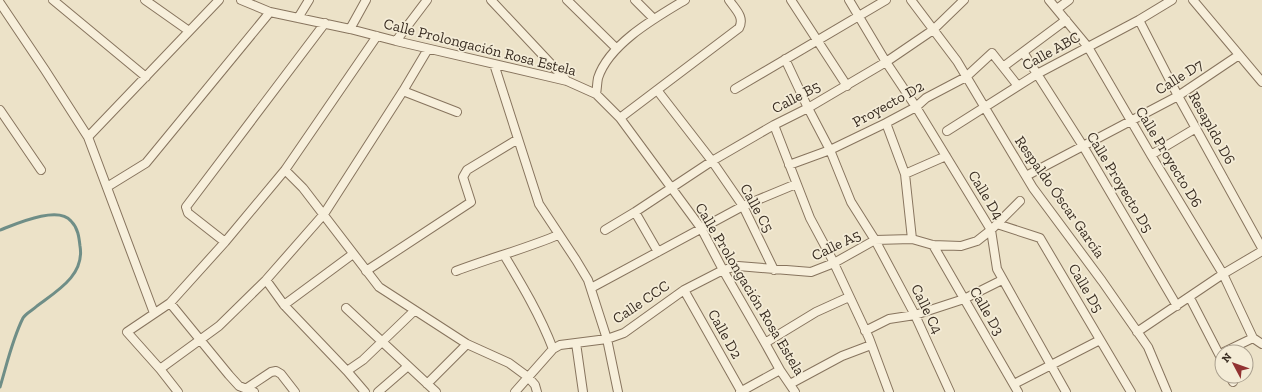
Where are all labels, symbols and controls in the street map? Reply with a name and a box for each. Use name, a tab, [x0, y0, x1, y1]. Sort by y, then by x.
street label: Calle Prolongación Rosa Estela	[382, 14, 578, 80]
street label: Calle ABC	[1019, 28, 1083, 74]
street label: Calle D7	[1152, 55, 1206, 99]
street label: Calle B5	[769, 77, 824, 117]
street label: Proyecto D2	[849, 77, 927, 131]
street label: Resapldo D6	[1185, 89, 1239, 167]
street label: Calle Proyecto D6	[1132, 103, 1206, 211]
street label: Calle Proyecto D5	[1083, 128, 1157, 236]
street label: Respaldo Óscar García	[1011, 132, 1109, 262]
street label: Calle D4	[964, 167, 1008, 223]
street label: Calle C5	[736, 181, 778, 236]
street label: Calle Prolongación Rosa Estela	[691, 200, 809, 378]
street label: Calle A5	[809, 225, 864, 265]
street label: Calle D5	[1064, 260, 1108, 316]
street label: Calle CCC	[609, 277, 673, 327]
street label: Calle C4	[907, 281, 947, 337]
street label: Calle D3	[966, 283, 1008, 339]
street label: Calle D2	[704, 306, 746, 362]
north arrow	[1214, 344, 1254, 384]
text: N	[1219, 350, 1235, 365]

